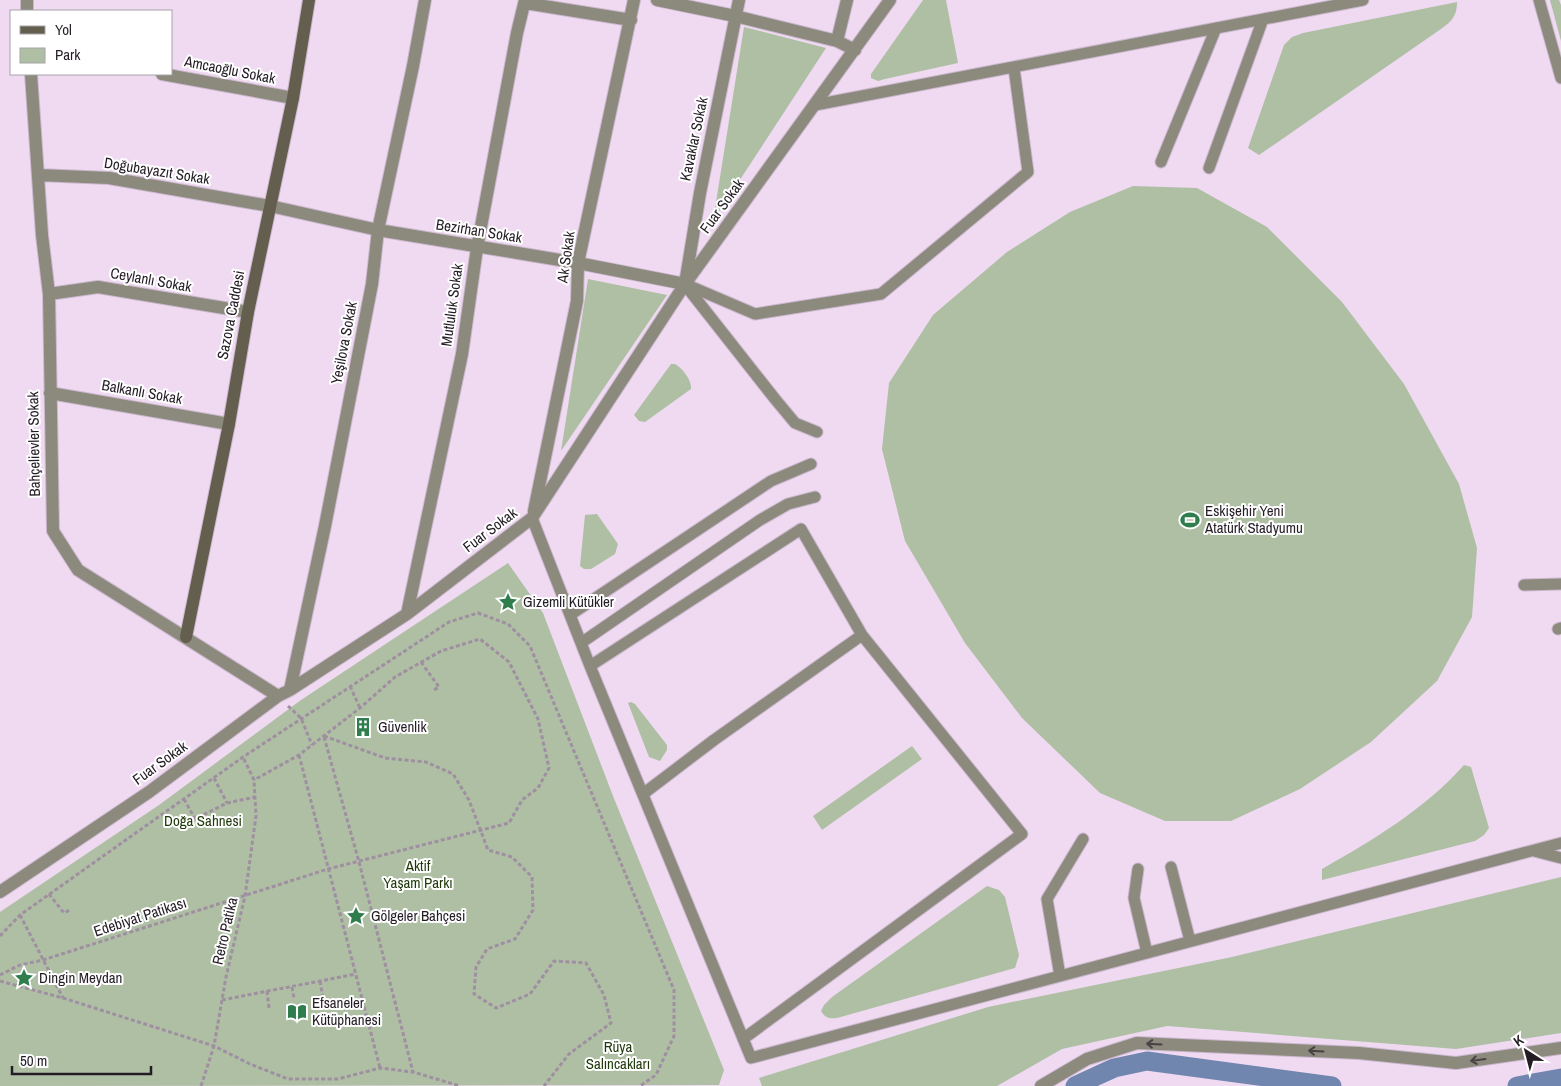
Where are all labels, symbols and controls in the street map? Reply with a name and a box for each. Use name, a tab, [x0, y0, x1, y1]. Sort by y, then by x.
legend	[10, 10, 172, 75]
text: Yol	[55, 19, 72, 40]
text: Park	[55, 44, 81, 65]
street label: Amcaoğlu Sokak	[182, 50, 278, 89]
street label: Kavaklar Sokak	[674, 94, 713, 183]
street label: Doğubayazıt Sokak	[103, 152, 212, 189]
street label: Fuar Sokak	[695, 173, 749, 237]
street label: Bezirhan Sokak	[435, 213, 524, 248]
street label: Ak Sokak	[551, 229, 580, 285]
street label: Mutluluk Sokak	[435, 261, 468, 348]
street label: Ceylanlı Sokak	[109, 262, 194, 297]
street label: Sazova Caddesi	[212, 269, 249, 361]
street label: Yeşilova Sokak	[325, 299, 362, 386]
street label: Balkanlı Sokak	[100, 374, 185, 409]
street label: Bahçelievler Sokak	[22, 390, 45, 497]
place label: Eskişehir Yeni Atatürk Stadyumu	[1204, 500, 1303, 538]
street label: Fuar Sokak	[458, 502, 522, 557]
sports icon: Eskişehir Yeni Atatürk Stadyumu	[1179, 509, 1201, 531]
place icon: Gizemli Kütükler	[497, 591, 519, 613]
place label: Gizemli Kütükler	[523, 591, 614, 612]
building icon: Güvenlik	[352, 716, 374, 738]
place label: Güvenlik	[378, 716, 427, 737]
street label: Fuar Sokak	[128, 735, 192, 790]
park label: Doğa Sahnesi	[164, 810, 242, 831]
park label: Aktif Yaşam Parkı	[383, 855, 453, 893]
street label: Edebiyat Patikası	[91, 892, 189, 941]
street label: Retro Patika	[207, 895, 242, 967]
place icon: Gölgeler Bahçesi	[345, 905, 367, 927]
place label: Gölgeler Bahçesi	[371, 905, 465, 926]
place icon: Dingin Meydan	[13, 967, 35, 989]
place label: Dingin Meydan	[39, 967, 122, 988]
place label: Efsaneler Kütüphanesi	[312, 992, 381, 1030]
library icon: Efsaneler Kütüphanesi	[286, 1001, 308, 1023]
north arrow	[1501, 1026, 1551, 1076]
text: K	[1510, 1030, 1528, 1050]
park label: Rüya Salıncakları	[586, 1036, 650, 1074]
one-way arrow	[1146, 1039, 1162, 1048]
scale bar	[12, 1044, 151, 1076]
one-way arrow	[1309, 1046, 1325, 1055]
text: 50 m	[20, 1050, 47, 1071]
one-way arrow	[1470, 1055, 1486, 1065]

